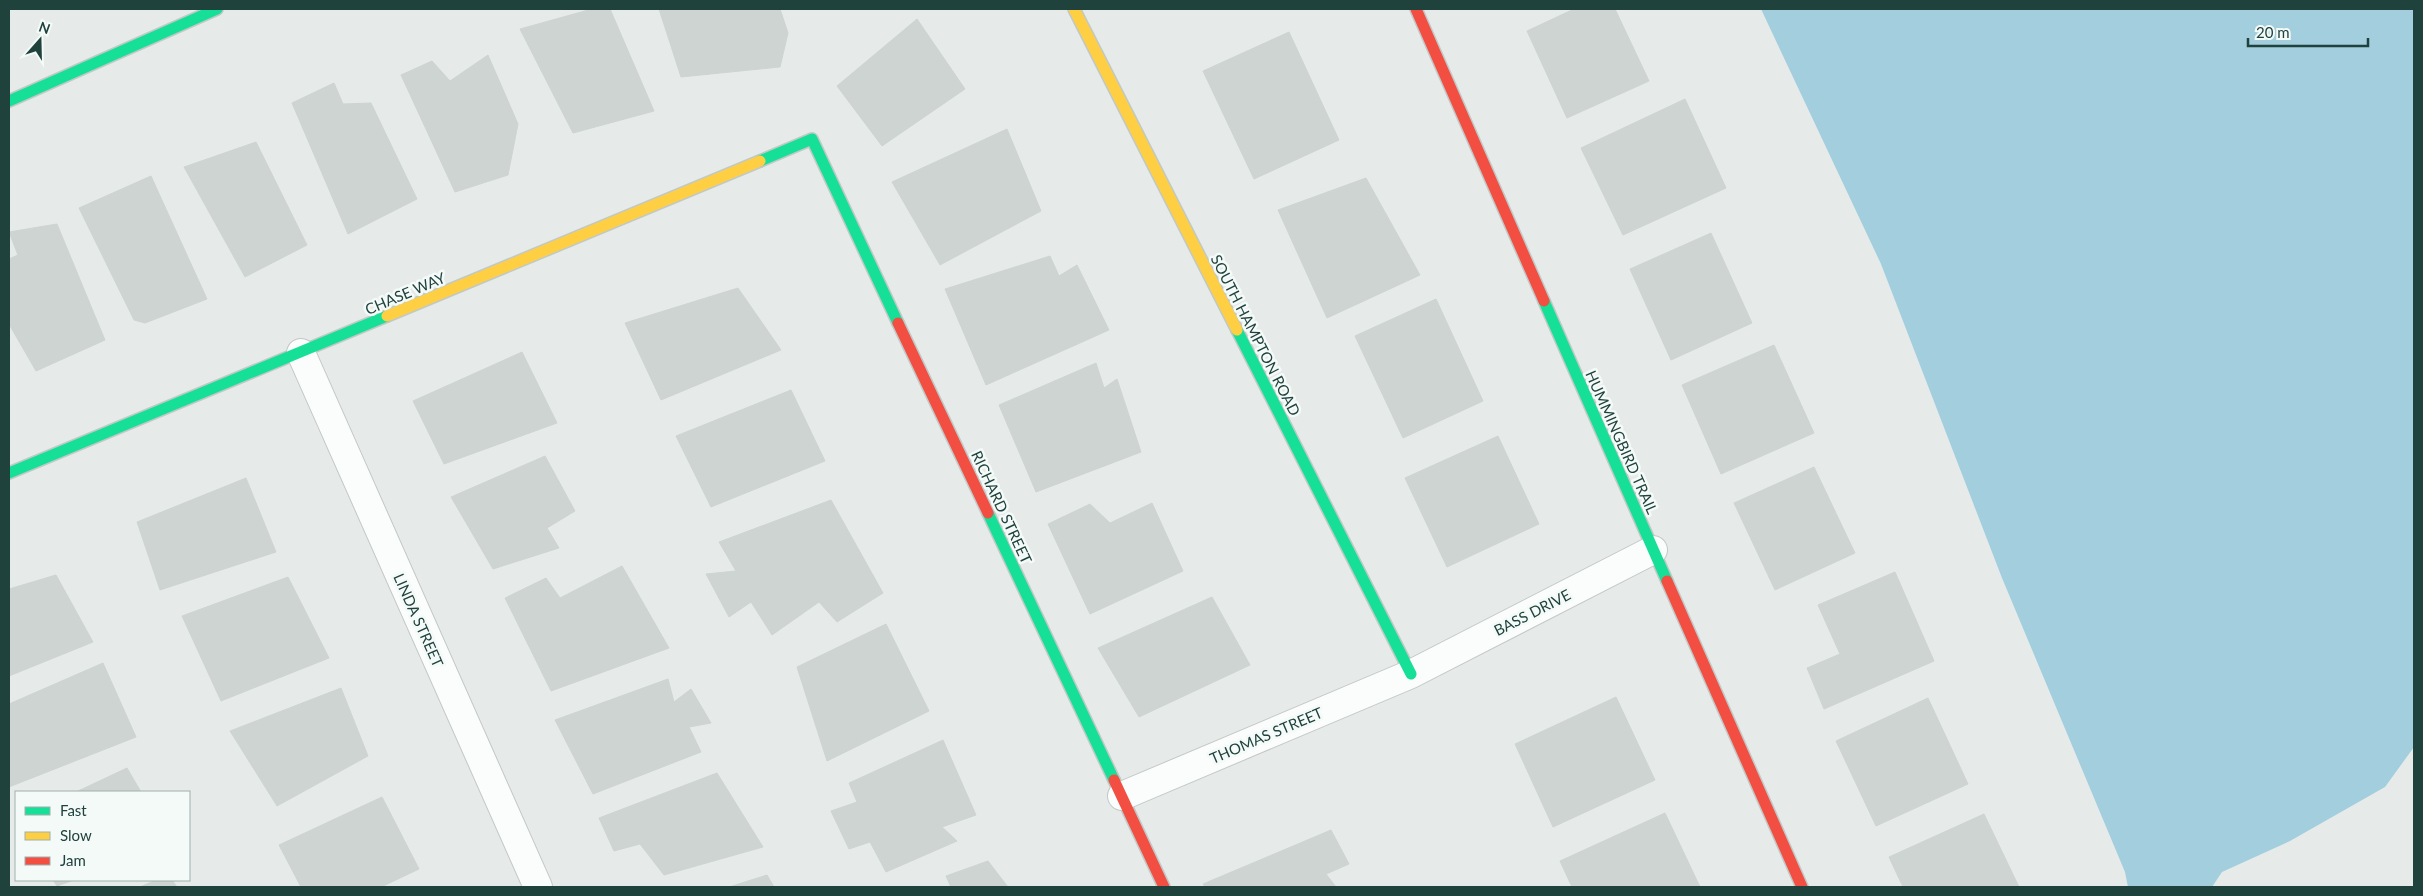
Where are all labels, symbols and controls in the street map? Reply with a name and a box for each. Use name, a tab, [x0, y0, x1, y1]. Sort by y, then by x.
north arrow	[15, 15, 65, 65]
scale bar	[2248, 15, 2368, 47]
text: N	[37, 17, 53, 37]
text: 20 m	[2256, 23, 2290, 41]
street label: SOUTH HAMPTON ROAD	[1208, 252, 1304, 418]
street label: CHASE WAY	[362, 268, 448, 318]
street label: HUMMINGBIRD TRAIL	[1582, 367, 1662, 517]
street label: RICHARD STREET	[968, 448, 1036, 566]
street label: LINDA STREET	[390, 570, 448, 670]
street label: BASS DRIVE	[1491, 585, 1573, 639]
street label: THOMAS STREET	[1207, 703, 1325, 767]
legend	[15, 791, 190, 881]
text: Fast	[60, 801, 87, 819]
text: Slow	[60, 826, 92, 844]
text: Jam	[60, 851, 86, 869]

